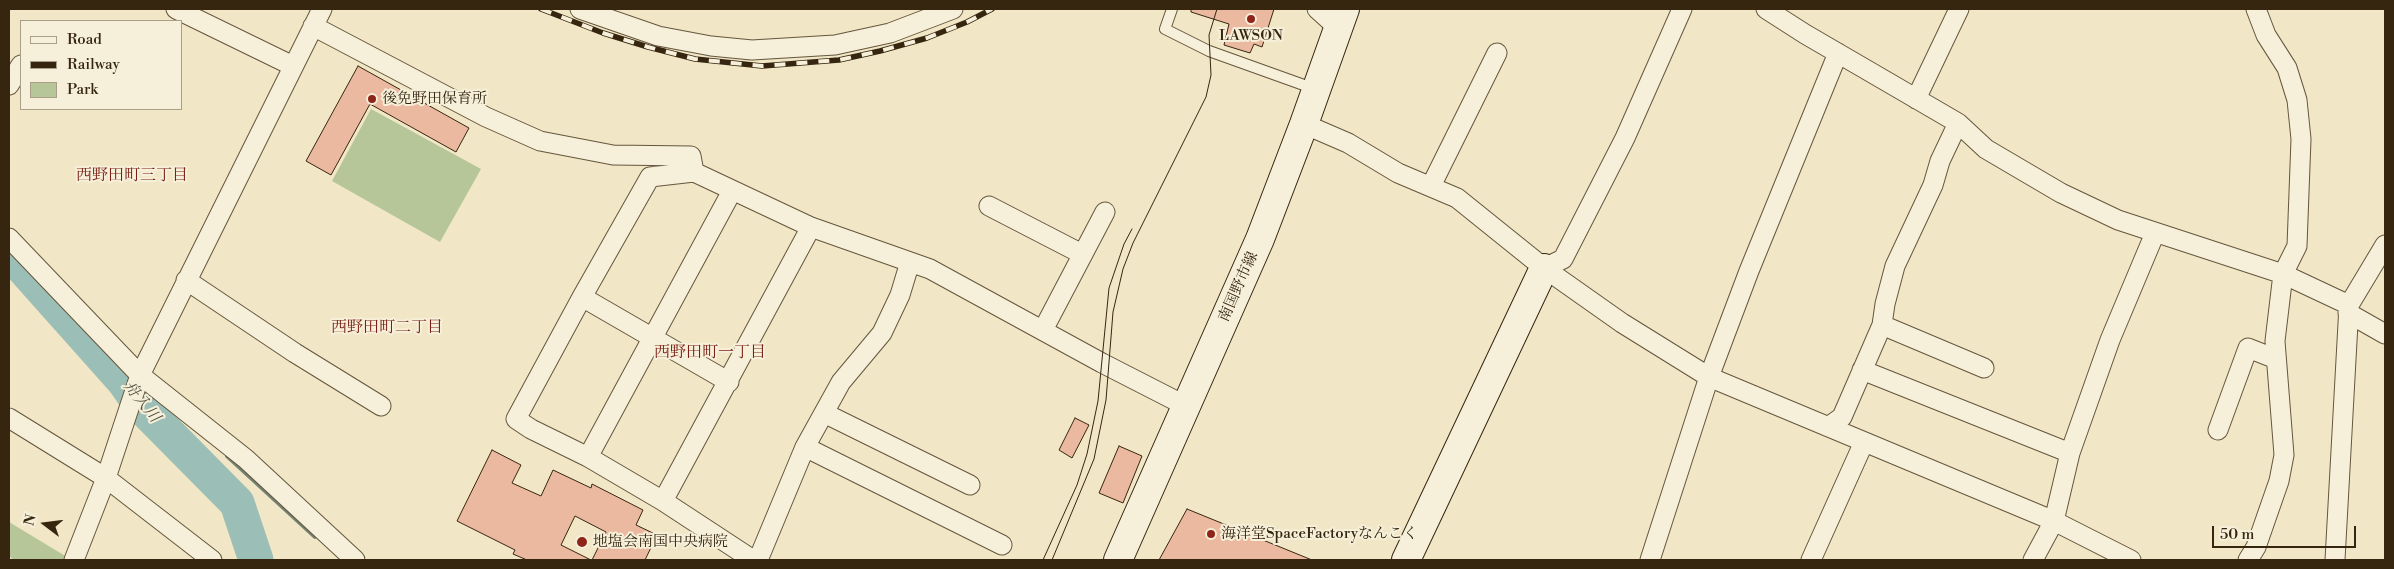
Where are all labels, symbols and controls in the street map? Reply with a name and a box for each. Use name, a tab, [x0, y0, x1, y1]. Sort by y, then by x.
marker: LAWSON	[1245, 13, 1257, 25]
legend	[20, 20, 182, 110]
place label: LAWSON	[1219, 27, 1283, 45]
text: Road	[67, 30, 102, 49]
text: Railway	[67, 55, 120, 74]
text: Park	[67, 80, 98, 99]
place label: 後免野田保育所	[382, 90, 487, 108]
marker: 後免野田保育所	[366, 93, 378, 105]
district label: 西野田町三丁目	[76, 166, 188, 186]
street label: 南国野市線	[1216, 249, 1262, 325]
district label: 西野田町二丁目	[331, 318, 443, 338]
district label: 西野田町一丁目	[654, 343, 766, 363]
water label: 舟入川	[118, 377, 164, 427]
north arrow	[20, 499, 70, 549]
text: N	[20, 512, 41, 528]
scale bar	[2214, 516, 2358, 548]
place label: 海洋堂SpaceFactoryなんこく	[1221, 525, 1418, 543]
text: 50 m	[2220, 525, 2254, 544]
marker: 海洋堂SpaceFactoryなんこく	[1205, 528, 1217, 540]
place label: 地塩会南国中央病院	[593, 533, 728, 551]
marker: 地塩会南国中央病院	[575, 535, 589, 549]

